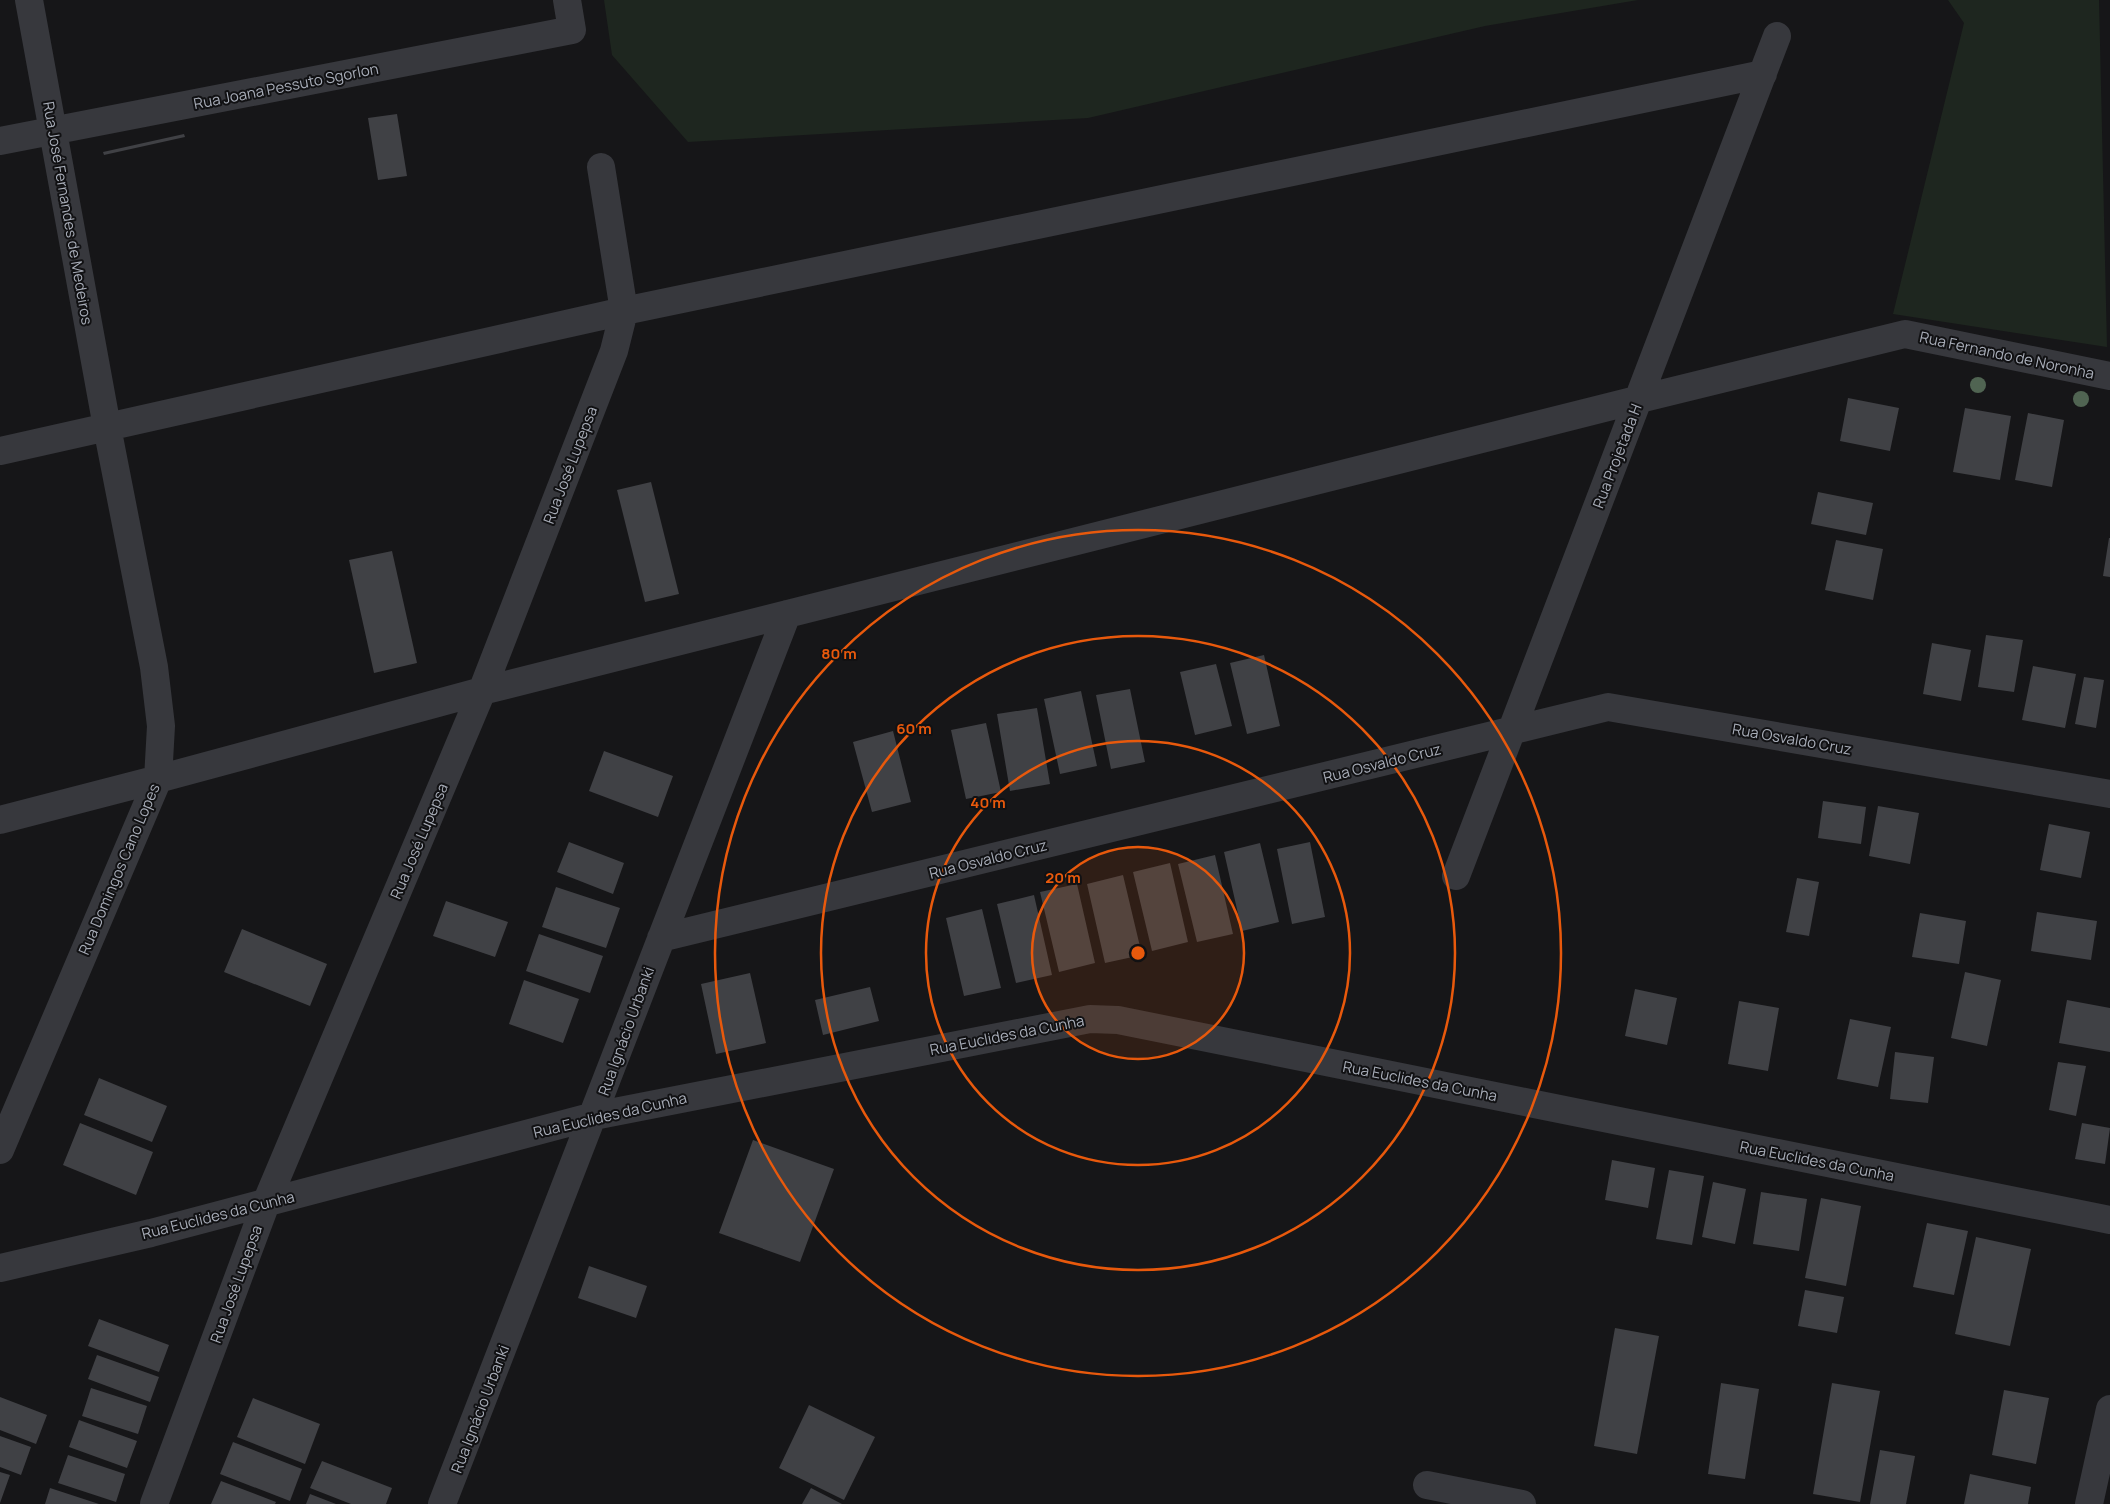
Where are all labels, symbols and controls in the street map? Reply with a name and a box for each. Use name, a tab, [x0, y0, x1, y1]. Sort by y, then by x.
street label: Rua Joana Pessuto Sgorlon	[192, 58, 380, 114]
street label: Rua José Fernandes de Medeiros	[38, 100, 98, 326]
street label: Rua Fernando de Noronha	[1918, 326, 2096, 384]
street label: Rua Projetada H	[1587, 401, 1647, 511]
street label: Rua José Lupepsa	[538, 403, 602, 527]
text: 80 m	[821, 643, 857, 664]
text: 60 m	[896, 718, 932, 739]
street label: Rua Osvaldo Cruz	[1731, 718, 1853, 760]
street label: Rua Osvaldo Cruz	[1321, 738, 1443, 788]
street label: Rua Domingos Cano Lopes	[73, 780, 165, 958]
street label: Rua José Lupepsa	[385, 780, 453, 902]
text: 40 m	[970, 792, 1006, 813]
street label: Rua Osvaldo Cruz	[927, 834, 1049, 884]
text: 20 m	[1045, 867, 1081, 888]
centre of rings	[1129, 944, 1147, 962]
street label: Rua Ignácio Urbanki	[593, 964, 659, 1098]
street label: Rua Euclides da Cunha	[928, 1010, 1086, 1060]
street label: Rua Euclides da Cunha	[1341, 1056, 1499, 1106]
street label: Rua Euclides da Cunha	[531, 1087, 689, 1143]
street label: Rua Euclides da Cunha	[1738, 1136, 1896, 1186]
street label: Rua Euclides da Cunha	[139, 1186, 297, 1244]
street label: Rua José Lupepsa	[205, 1222, 267, 1346]
street label: Rua Ignácio Urbanki	[446, 1342, 514, 1476]

